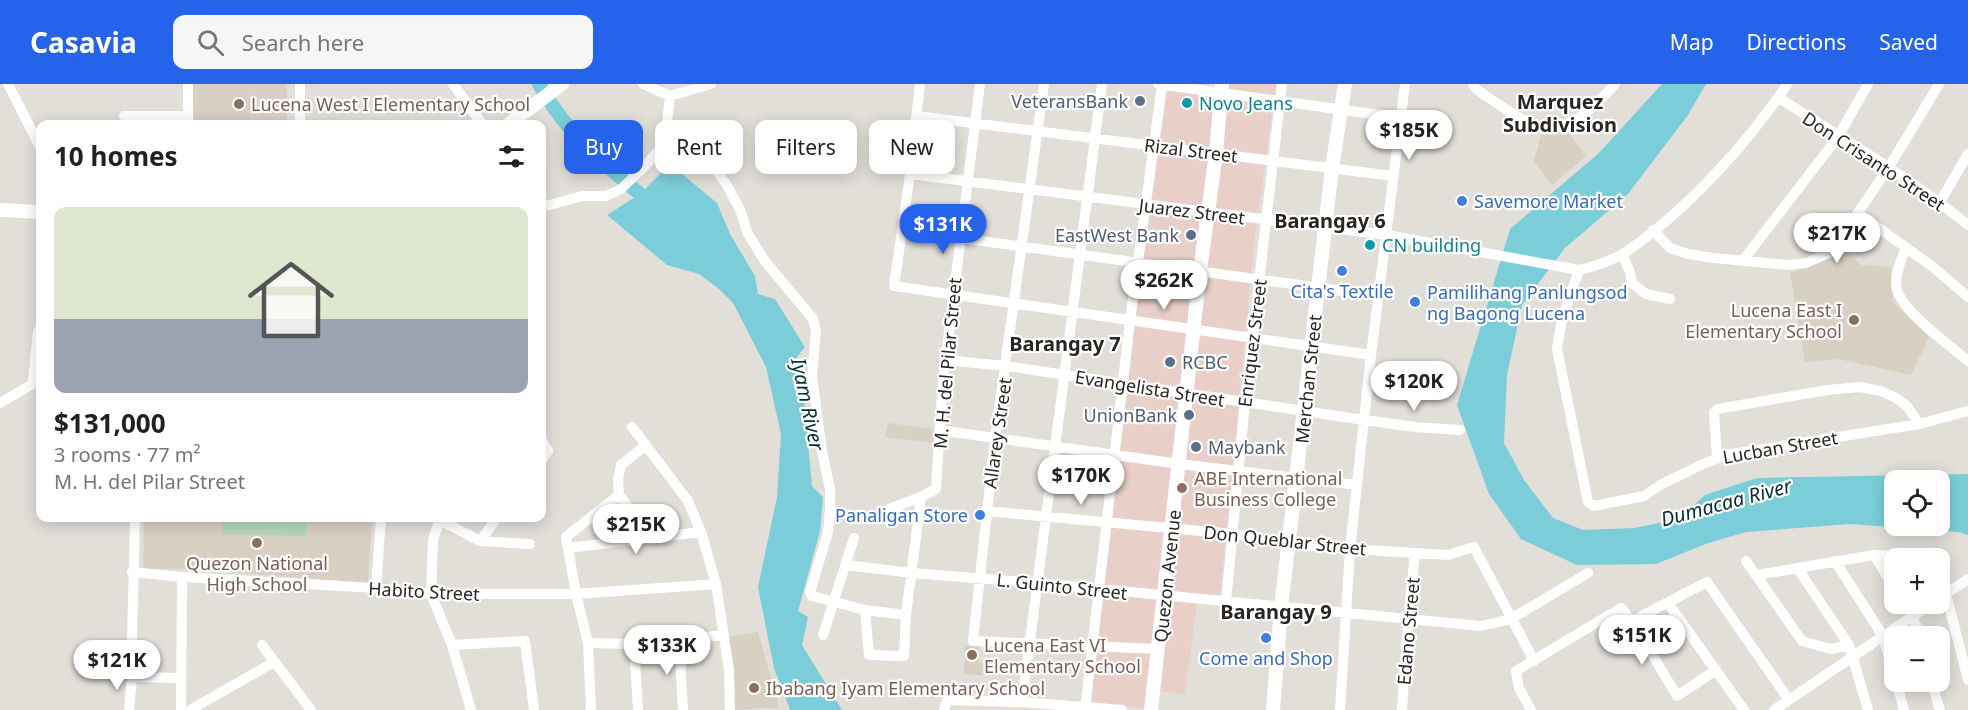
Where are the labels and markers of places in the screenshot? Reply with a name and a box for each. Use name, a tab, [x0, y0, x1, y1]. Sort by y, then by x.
place label: VeteransBank	[1011, 89, 1128, 113]
place label: Novo Jeans	[1199, 91, 1293, 115]
place label: Lucena West I Elementary School	[251, 92, 530, 116]
marker: VeteransBank	[1133, 94, 1147, 108]
marker: Novo Jeans	[1180, 96, 1194, 110]
marker: Lucena West I Elementary School	[232, 97, 246, 111]
pin: $185K	[1367, 110, 1451, 161]
place label: Savemore Market	[1474, 189, 1624, 213]
marker: Savemore Market	[1455, 194, 1469, 208]
pin: $131K	[901, 204, 985, 255]
pin: $217K	[1795, 213, 1879, 264]
place label: EastWest Bank	[1055, 223, 1179, 247]
marker: EastWest Bank	[1184, 228, 1198, 242]
place label: CN building	[1382, 233, 1481, 257]
marker: CN building	[1363, 238, 1377, 252]
pin: $262K	[1122, 260, 1206, 311]
marker: Cita's Textile	[1335, 264, 1349, 278]
place label: Cita's Textile	[1290, 279, 1394, 303]
place label: Pamilihang Panlungsod ng Bagong Lucena	[1427, 280, 1628, 325]
marker: Pamilihang Panlungsod ng Bagong Lucena	[1408, 295, 1422, 309]
place label: Lucena East I Elementary School	[1685, 298, 1842, 343]
marker: Lucena East I Elementary School	[1847, 313, 1861, 327]
place label: RCBC	[1182, 350, 1228, 374]
marker: RCBC	[1163, 355, 1177, 369]
pin: $120K	[1372, 361, 1456, 412]
place label: UnionBank	[1084, 403, 1177, 427]
marker: UnionBank	[1182, 408, 1196, 422]
place label: Maybank	[1208, 435, 1286, 459]
marker: Maybank	[1189, 440, 1203, 454]
pin: $170K	[1039, 455, 1123, 506]
place label: ABE International Business College	[1194, 466, 1342, 511]
marker: ABE International Business College	[1175, 481, 1189, 495]
place label: Panaligan Store	[835, 503, 968, 527]
pin: $215K	[594, 504, 678, 555]
marker: Panaligan Store	[973, 508, 987, 522]
marker: Quezon National High School	[250, 536, 264, 550]
place label: Quezon National High School	[186, 551, 328, 596]
pin: $151K	[1600, 615, 1684, 666]
pin: $133K	[625, 625, 709, 676]
marker: Come and Shop	[1259, 631, 1273, 645]
place label: Lucena East VI Elementary School	[984, 633, 1141, 678]
pin: $121K	[75, 640, 159, 691]
place label: Come and Shop	[1199, 646, 1333, 670]
marker: Lucena East VI Elementary School	[965, 648, 979, 662]
place label: Ibabang Iyam Elementary School	[766, 676, 1045, 700]
marker: Ibabang Iyam Elementary School	[747, 681, 761, 695]

